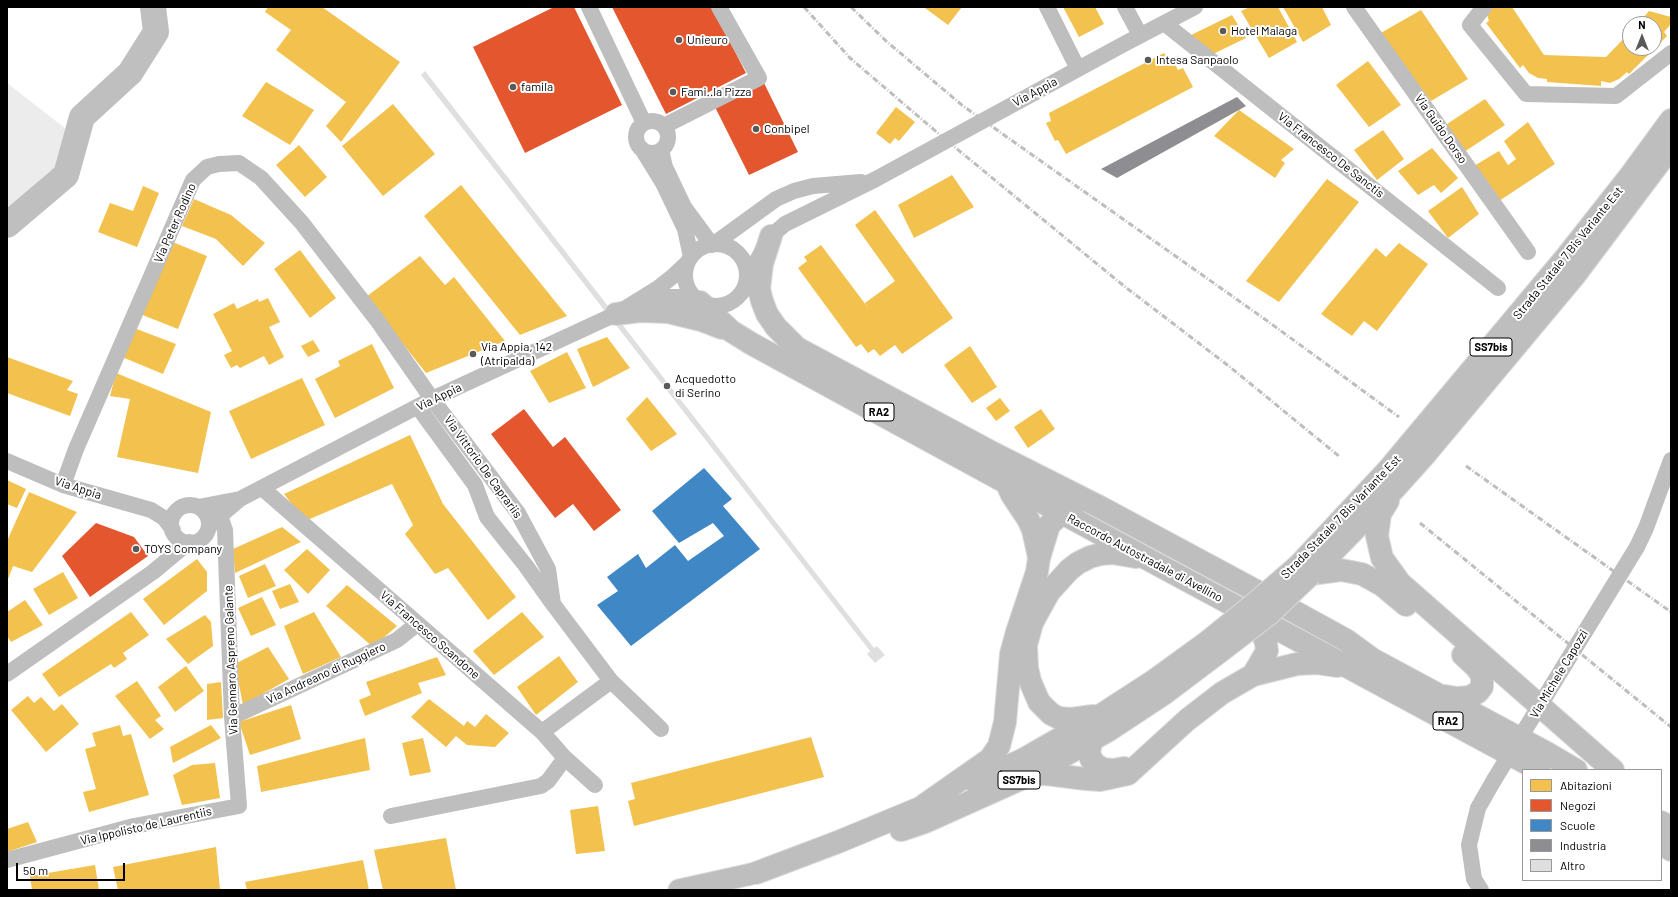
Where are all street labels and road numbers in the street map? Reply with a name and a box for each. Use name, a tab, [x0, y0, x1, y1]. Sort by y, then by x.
street label: Via Appia	[1010, 74, 1060, 110]
street label: Via Guido Dorso	[1412, 91, 1470, 167]
street label: Via Francesco De Sanctis	[1275, 109, 1387, 201]
street label: Via Peter Rodino	[151, 181, 199, 265]
street label: Strada Statale 7 Bis Variante Est	[1510, 184, 1626, 322]
road number: SS7bis	[1470, 338, 1512, 356]
street label: Via Appia	[414, 380, 464, 414]
road number: RA2	[864, 403, 894, 421]
street label: Via Vittorio De Caprariis	[441, 413, 525, 521]
street label: Strada Statale 7 Bis Variante Est	[1278, 452, 1404, 582]
street label: Via Appia	[53, 474, 103, 502]
street label: Raccordo Autostradale di Avellino	[1065, 511, 1225, 605]
street label: Via Gennaro Aspreno Galante	[221, 585, 241, 735]
street label: Via Francesco Scandone	[377, 588, 483, 682]
street label: Via Michele Capozzi	[1527, 627, 1591, 721]
street label: Via Andreano di Ruggiero	[264, 639, 388, 707]
road number: RA2	[1433, 712, 1463, 730]
road number: SS7bis	[998, 771, 1040, 789]
street label: Via Ippolisto de Laurentiis	[79, 804, 213, 848]

